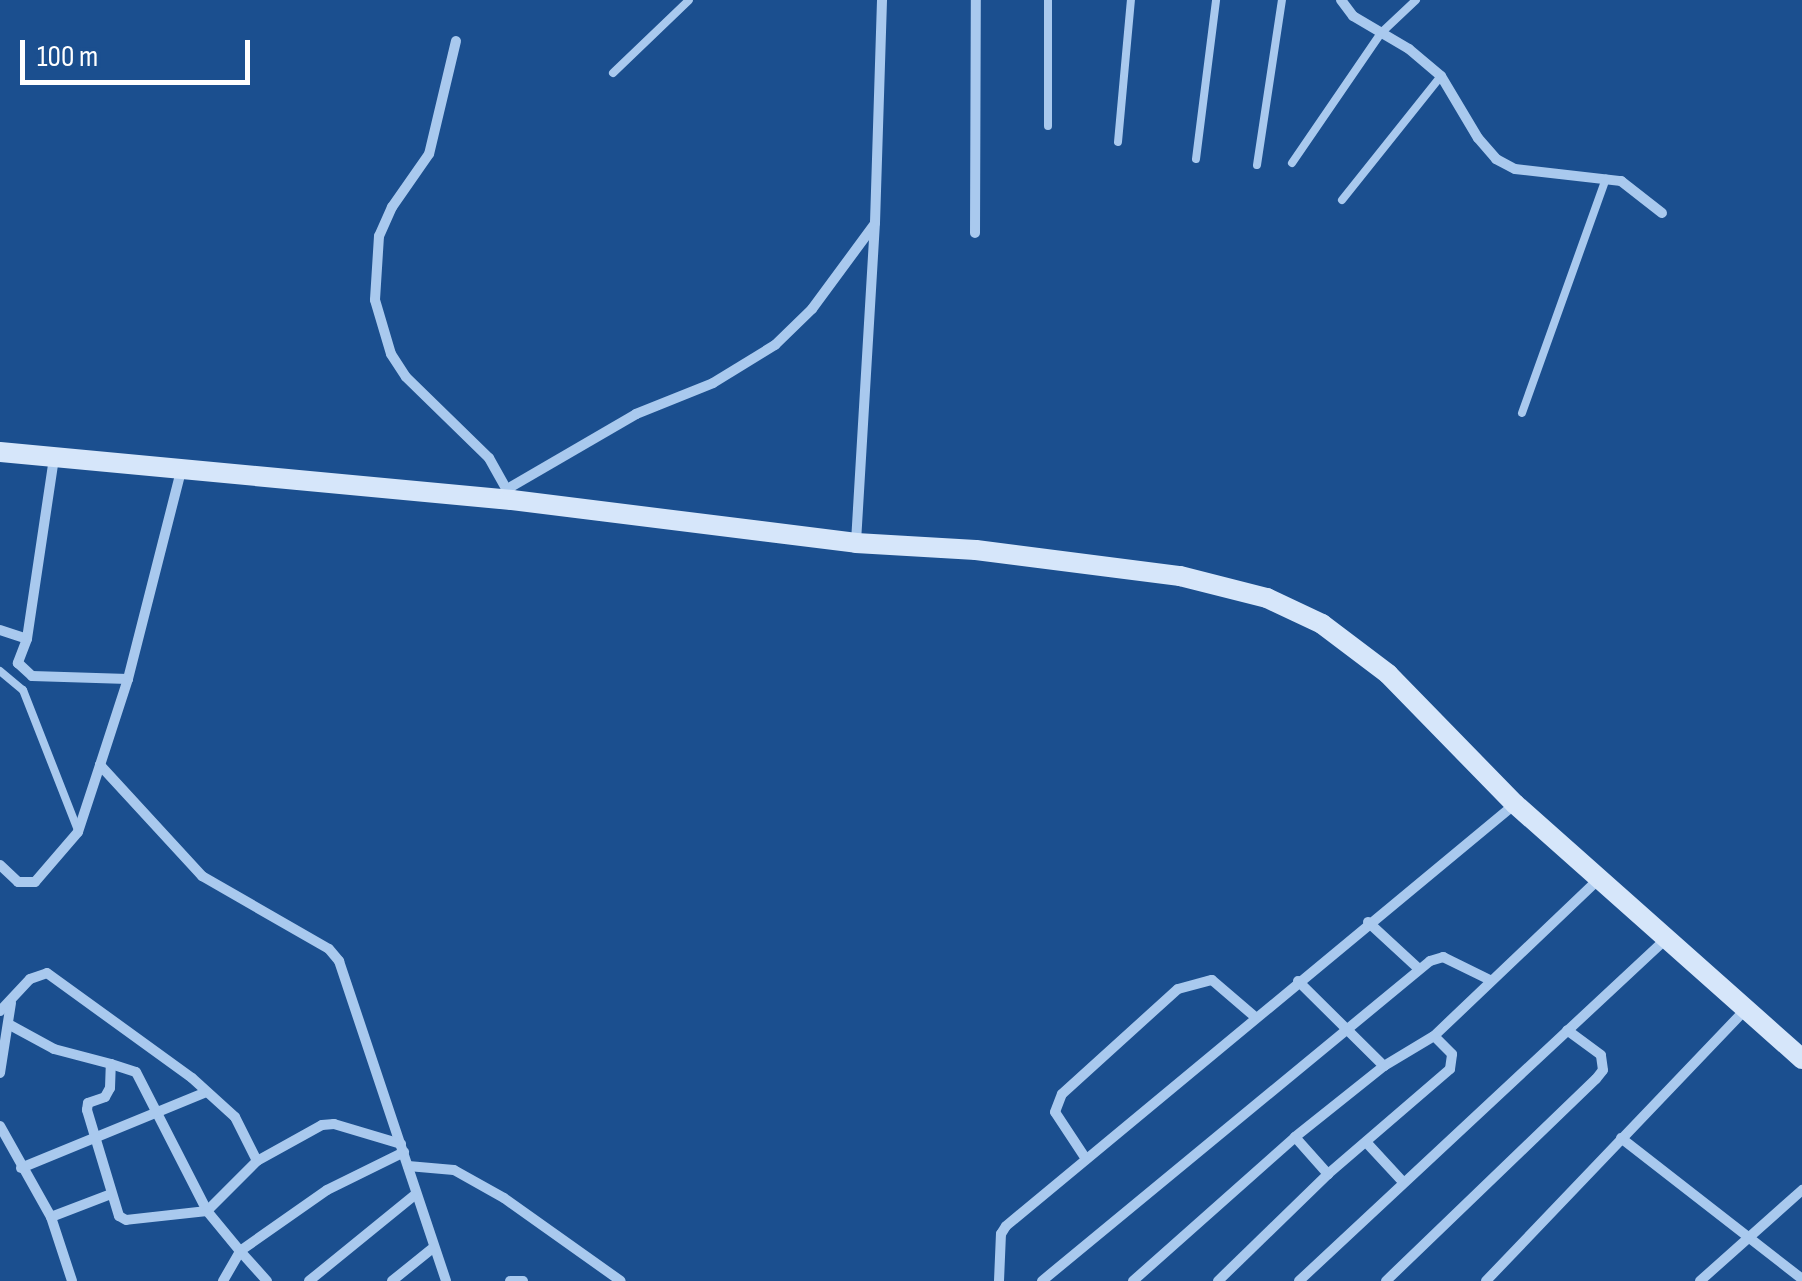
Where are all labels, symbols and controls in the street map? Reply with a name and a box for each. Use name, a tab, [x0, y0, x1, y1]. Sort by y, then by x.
scale bar	[25, 20, 255, 82]
text: 100 m	[37, 39, 98, 75]

